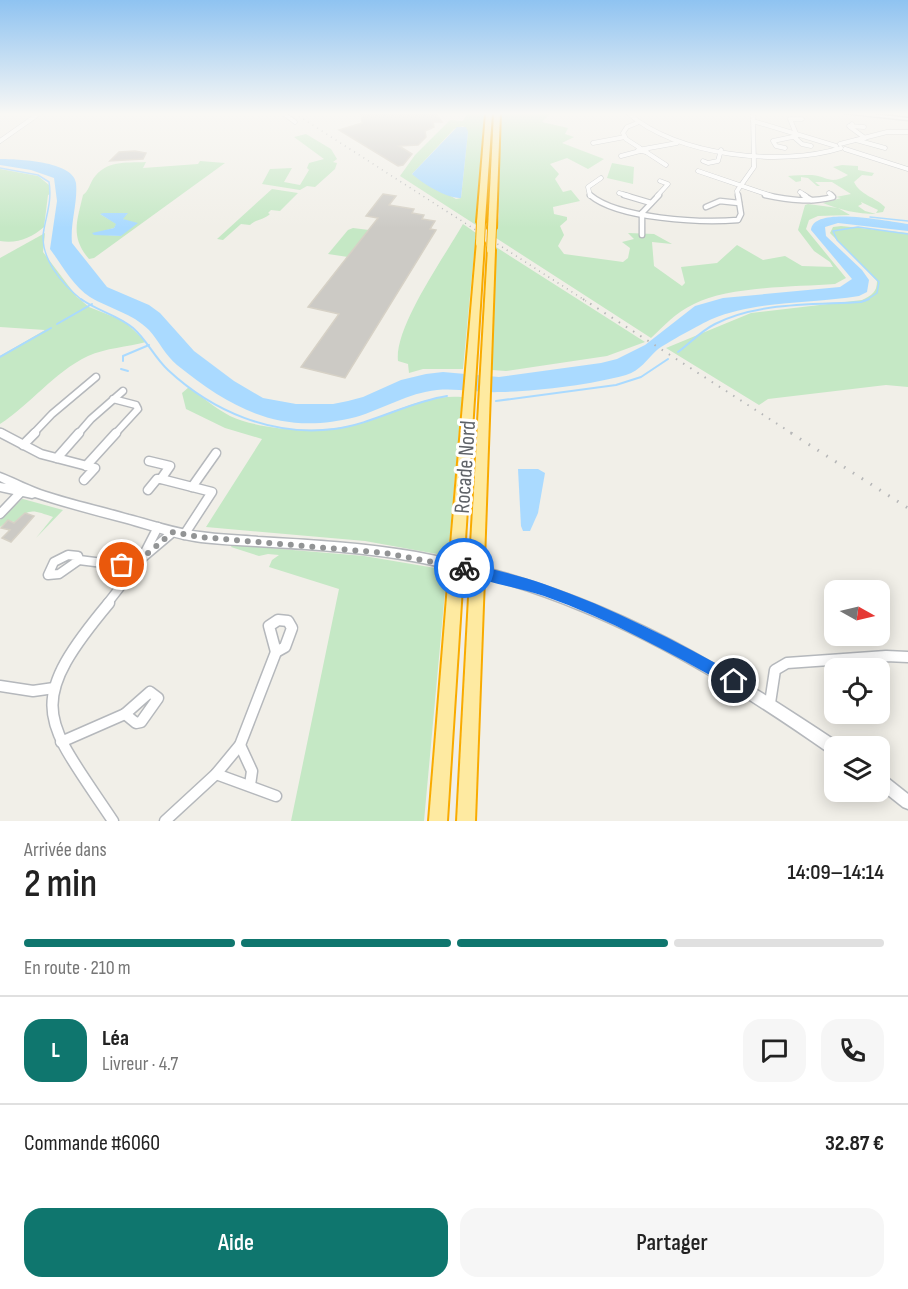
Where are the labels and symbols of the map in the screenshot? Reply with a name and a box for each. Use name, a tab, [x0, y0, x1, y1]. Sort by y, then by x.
street label: Rocade Nord	[449, 420, 482, 514]
courier	[434, 538, 494, 598]
pin	[96, 539, 147, 590]
north arrow	[824, 580, 890, 646]
pin	[708, 655, 759, 706]

